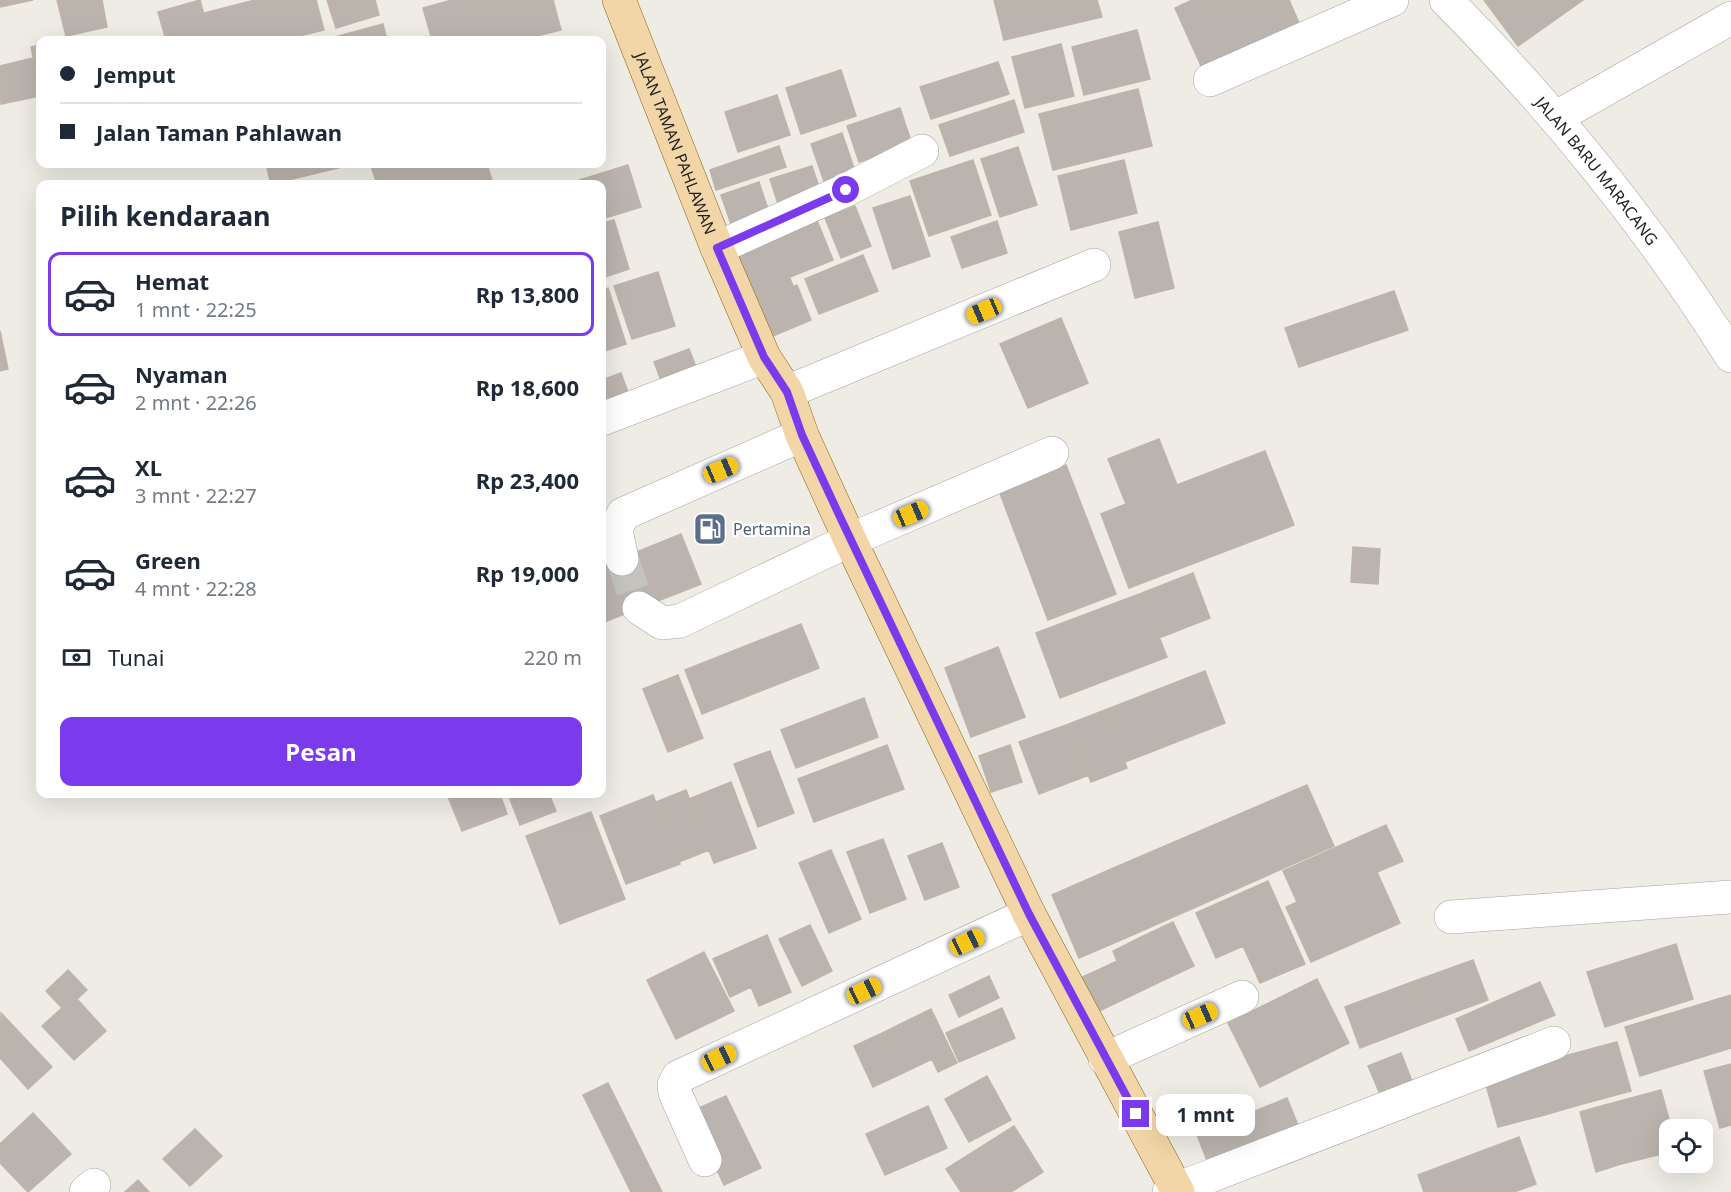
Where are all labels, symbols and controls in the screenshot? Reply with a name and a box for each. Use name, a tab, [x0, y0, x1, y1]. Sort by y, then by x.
street label: JALAN TAMAN PAHLAWAN	[629, 47, 722, 238]
text: Jemput	[96, 59, 176, 89]
street label: JALAN BARU MARACANG	[1529, 90, 1663, 250]
text: Jalan Taman Pahlawan	[96, 117, 342, 147]
route start	[832, 176, 859, 203]
text: Pilih kendaraan	[60, 197, 271, 234]
text: Hemat	[135, 266, 209, 296]
icon: car	[63, 267, 117, 321]
text: Rp 13,800	[476, 279, 579, 309]
text: 1 mnt · 22:25	[135, 296, 257, 323]
car	[964, 296, 1004, 326]
text: Nyaman	[135, 359, 228, 389]
icon: car	[63, 360, 117, 414]
text: Rp 18,600	[476, 372, 579, 402]
text: 2 mnt · 22:26	[135, 389, 257, 416]
text: XL	[135, 452, 162, 482]
icon: car	[63, 453, 117, 507]
car	[701, 455, 741, 485]
text: Rp 23,400	[476, 465, 579, 495]
text: 3 mnt · 22:27	[135, 482, 257, 509]
car	[891, 499, 931, 529]
fuel station icon: Pertamina	[692, 511, 728, 547]
place label: Pertamina	[733, 518, 811, 540]
text: Green	[135, 545, 201, 575]
icon: car	[63, 546, 117, 600]
text: Rp 19,000	[476, 558, 579, 588]
text: 4 mnt · 22:28	[135, 575, 257, 602]
icon: cash	[60, 641, 93, 674]
text: Tunai	[108, 642, 164, 672]
text: 220 m	[524, 644, 582, 671]
button: Pesan	[60, 717, 582, 786]
car	[947, 926, 987, 958]
car	[844, 975, 884, 1007]
car	[1180, 1000, 1220, 1032]
car	[699, 1042, 739, 1074]
callout: 1 mnt	[1157, 1093, 1256, 1135]
route end	[1122, 1100, 1149, 1127]
text: 1 mnt	[1177, 1101, 1234, 1128]
map controls	[1659, 1119, 1713, 1173]
button: locate	[1659, 1119, 1713, 1173]

